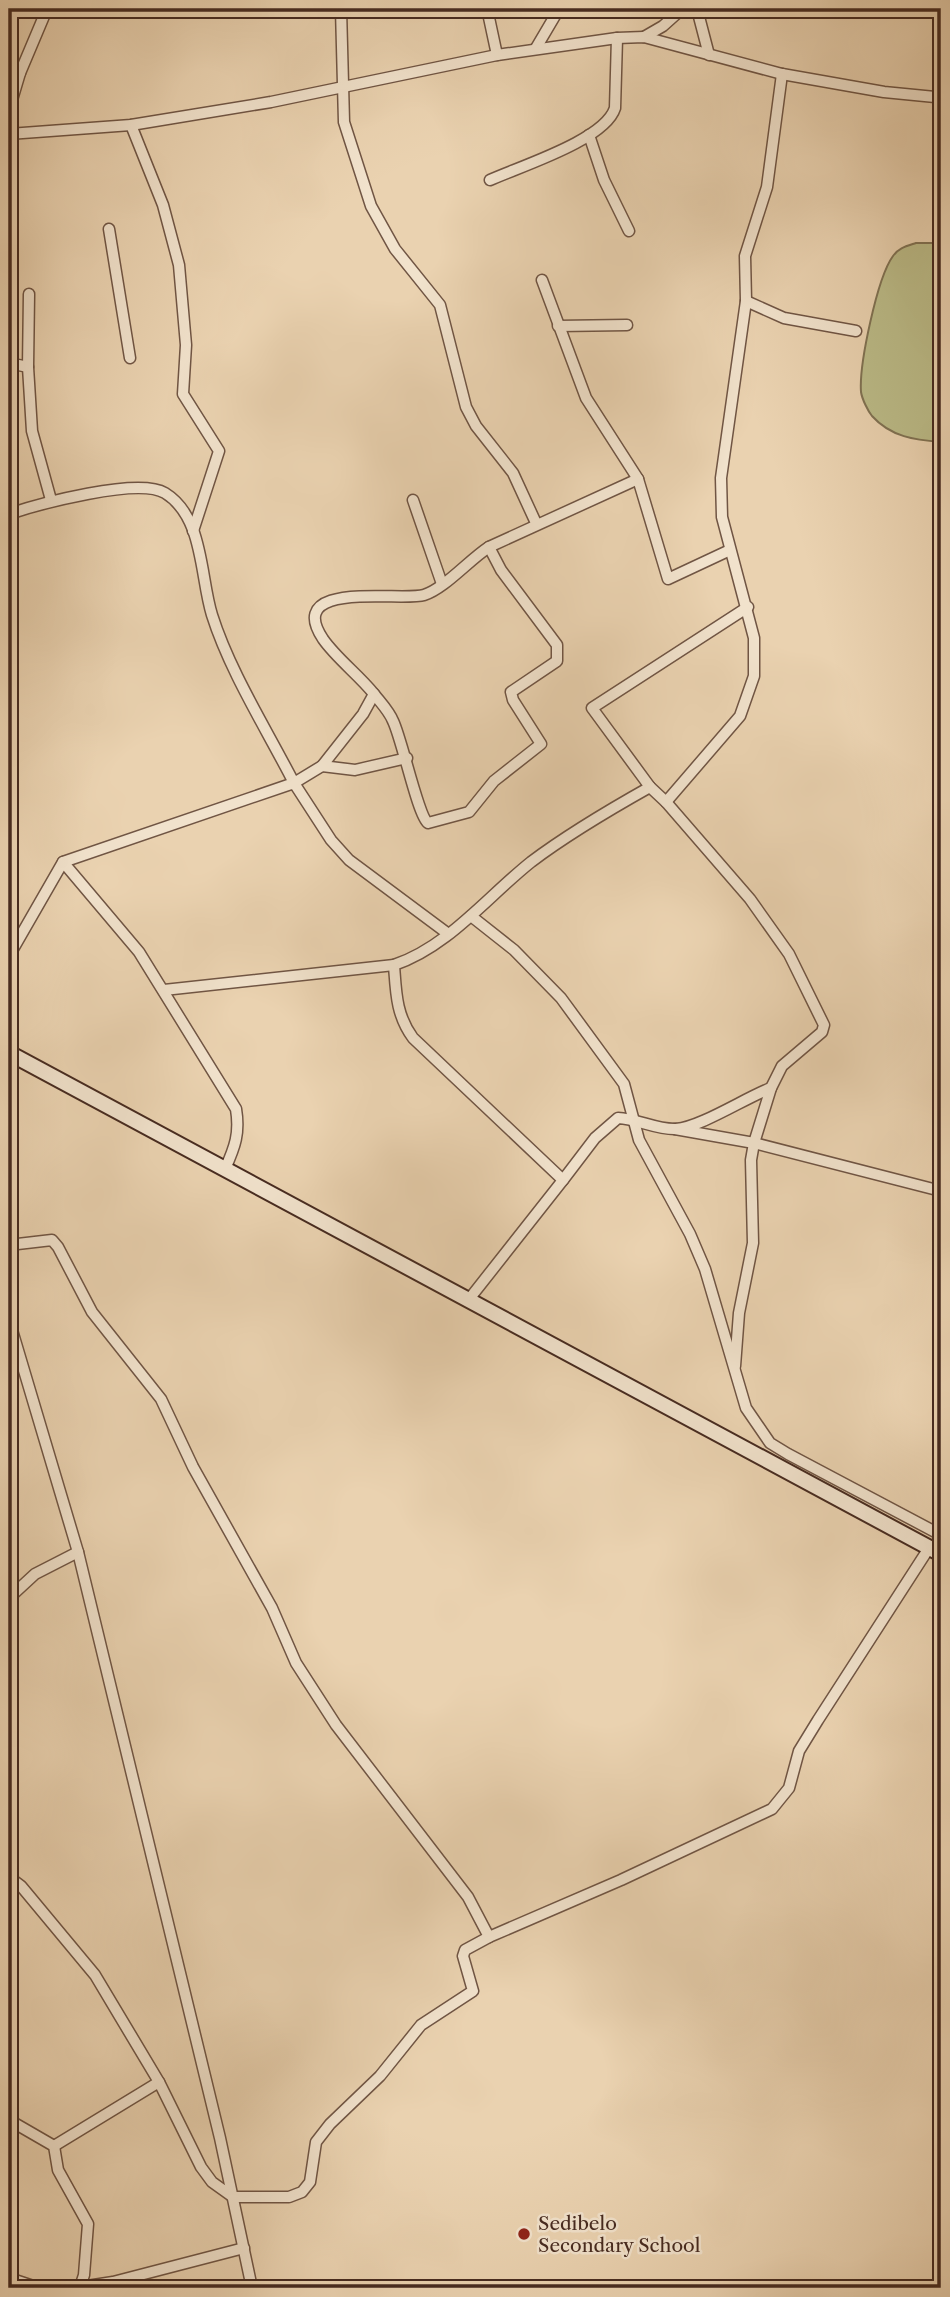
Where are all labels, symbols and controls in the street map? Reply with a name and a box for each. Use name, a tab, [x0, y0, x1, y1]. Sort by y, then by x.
place label: Sedibelo Secondary School	[538, 2212, 701, 2257]
marker: Sedibelo Secondary School	[516, 2226, 532, 2242]

